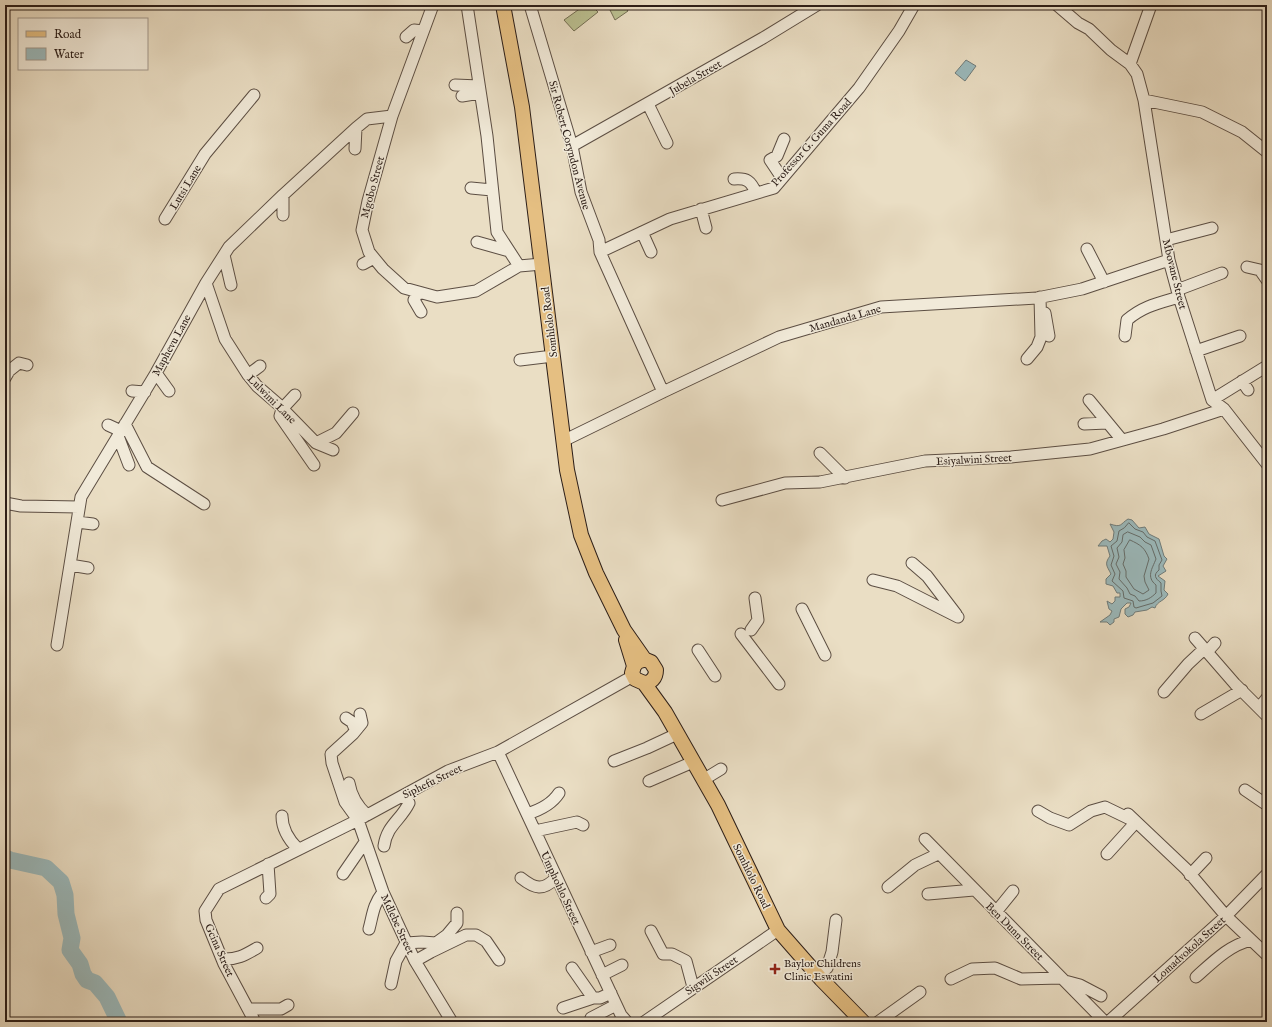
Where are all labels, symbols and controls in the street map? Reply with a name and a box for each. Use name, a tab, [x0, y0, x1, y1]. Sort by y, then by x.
legend	[18, 18, 148, 70]
text: Road	[54, 27, 82, 42]
text: Water	[54, 47, 85, 62]
street label: Jubela Street	[665, 57, 724, 100]
street label: Sir Robert Coryndon Avenue	[545, 79, 593, 211]
street label: Professor G. Guma Road	[769, 96, 855, 190]
street label: Mgobo Street	[358, 154, 388, 220]
street label: Lutsi Lane	[167, 162, 205, 213]
street label: Mbovane Street	[1158, 237, 1190, 311]
street label: Somhlolo Road	[539, 286, 561, 358]
street label: Mandanda Lane	[808, 302, 883, 336]
street label: Maphevu Lane	[149, 312, 195, 379]
street label: Lulwimi Lane	[244, 372, 299, 427]
street label: Esiyalwini Street	[936, 451, 1013, 469]
street label: Siphefu Street	[400, 761, 465, 802]
street label: Somhlolo Road	[729, 842, 773, 911]
street label: Umphohlo Street	[537, 849, 583, 928]
street label: Mdlebe Street	[377, 892, 417, 957]
street label: Ben Dunn Street	[982, 900, 1046, 964]
street label: Lomadvokola Street	[1151, 913, 1229, 986]
street label: Gcina Street	[201, 922, 237, 979]
street label: Sigwili Street	[683, 953, 741, 999]
place label: Baylor Childrens Clinic Eswatini	[784, 957, 861, 984]
marker: Baylor Childrens Clinic Eswatini	[769, 963, 781, 975]

